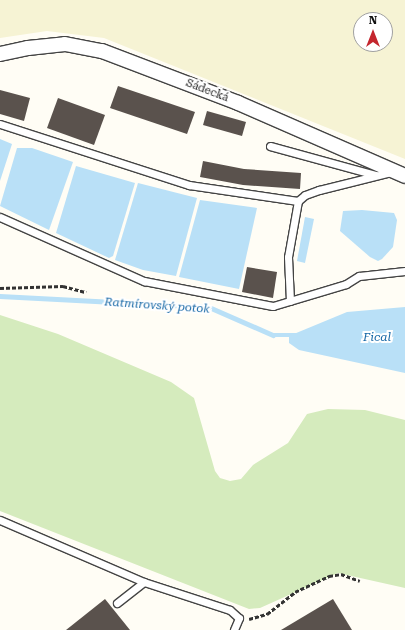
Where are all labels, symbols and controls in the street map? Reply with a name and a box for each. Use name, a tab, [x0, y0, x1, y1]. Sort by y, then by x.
north arrow	[353, 12, 393, 52]
text: N	[369, 14, 377, 27]
street label: Sádecká	[184, 77, 230, 105]
water label: Ratmírovský potok	[104, 295, 210, 317]
water label: Fical	[363, 331, 391, 345]

